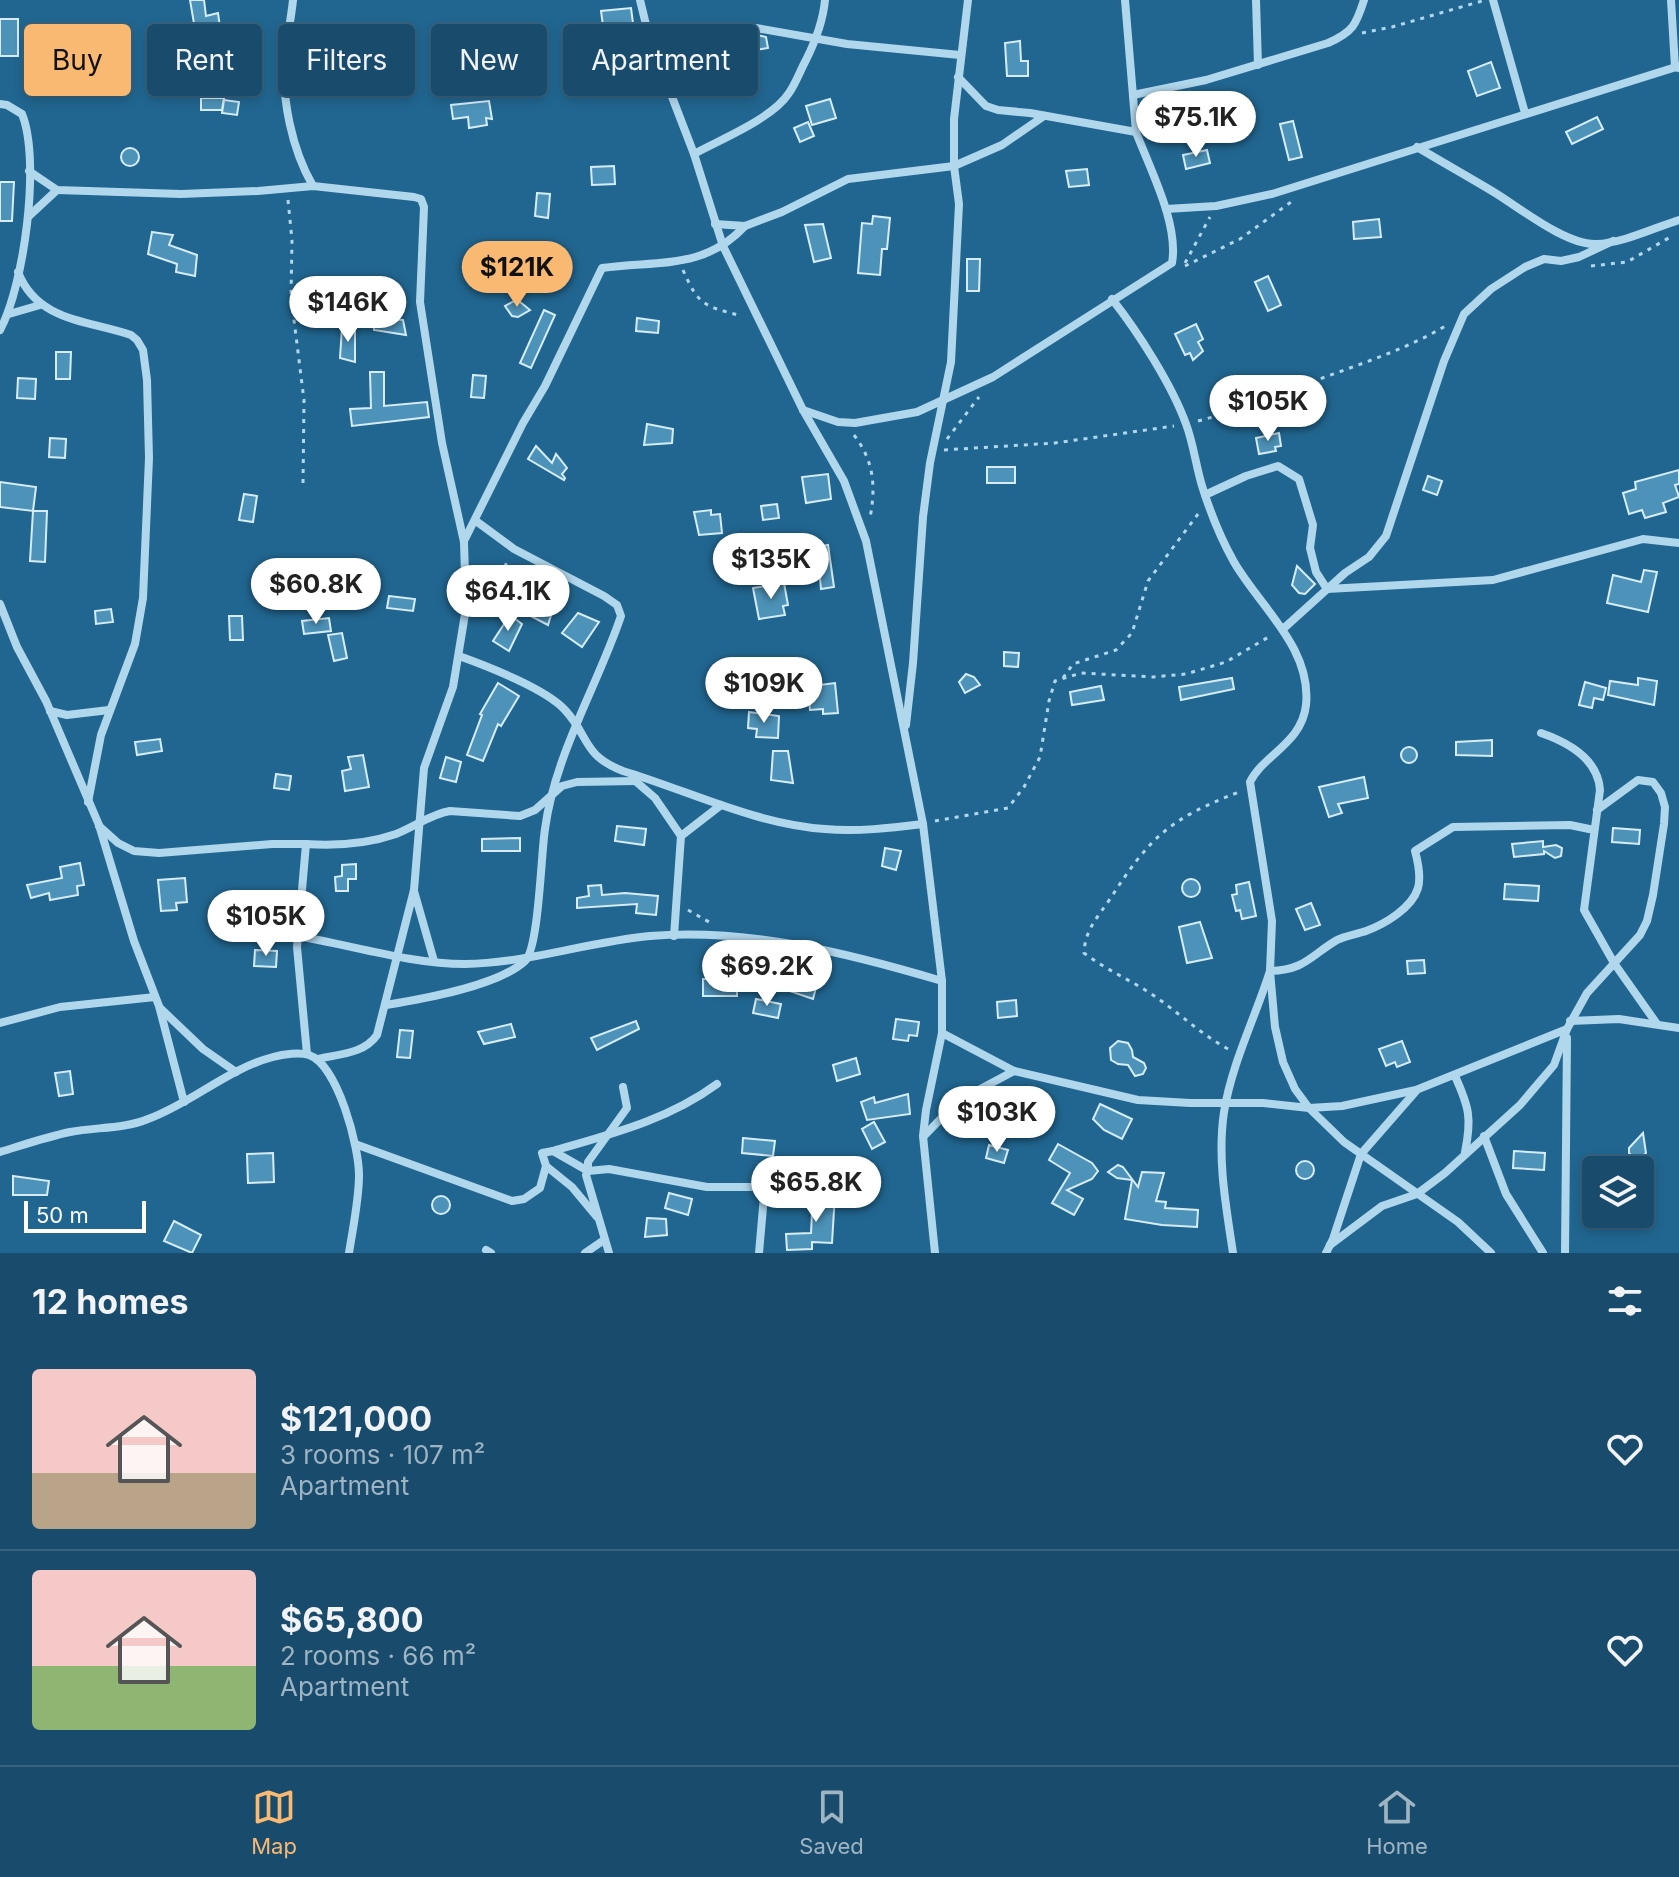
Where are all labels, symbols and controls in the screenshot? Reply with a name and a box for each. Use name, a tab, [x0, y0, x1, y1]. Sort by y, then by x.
chip: Buy	[24, 24, 131, 96]
chip: Rent	[147, 24, 262, 96]
chip: Filters	[278, 24, 415, 96]
chip: New	[431, 24, 547, 96]
chip: Apartment	[563, 24, 758, 96]
pin: $75.1K	[1131, 91, 1261, 159]
text: $75.1K	[1154, 101, 1238, 132]
pin: $121K	[461, 241, 573, 309]
text: $121K	[480, 251, 554, 282]
pin: $146K	[292, 276, 404, 344]
text: $146K	[307, 286, 389, 317]
pin: $105K	[1212, 375, 1324, 443]
text: $105K	[1227, 385, 1309, 416]
pin: $135K	[715, 533, 827, 601]
text: $135K	[731, 543, 811, 574]
pin: $60.8K	[251, 558, 381, 626]
pin: $64.1K	[443, 565, 573, 633]
text: $60.8K	[269, 568, 363, 599]
text: $64.1K	[465, 575, 551, 606]
pin: $109K	[708, 657, 820, 725]
text: $109K	[723, 667, 805, 698]
pin: $105K	[210, 890, 322, 958]
text: $105K	[225, 900, 307, 931]
pin: $69.2K	[702, 940, 832, 1008]
text: $69.2K	[720, 950, 814, 981]
pin: $103K	[941, 1086, 1053, 1154]
text: $103K	[956, 1096, 1038, 1127]
pin: $65.8K	[751, 1156, 881, 1224]
map controls	[1582, 1156, 1654, 1228]
button: layers	[1582, 1156, 1654, 1228]
text: $65.8K	[769, 1166, 863, 1197]
scale bar	[24, 1197, 146, 1233]
text: 50 m	[36, 1202, 89, 1228]
icon: filters	[1603, 1279, 1647, 1323]
text: 12 homes	[32, 1281, 188, 1322]
text: $121,000	[280, 1398, 432, 1439]
icon: home	[96, 1401, 192, 1497]
icon: heart	[1603, 1427, 1647, 1471]
text: 3 rooms · 107 m²	[280, 1439, 485, 1470]
text: Apartment	[280, 1470, 409, 1501]
text: $65,800	[280, 1599, 424, 1640]
icon: home	[96, 1602, 192, 1698]
icon: heart	[1603, 1628, 1647, 1672]
text: 2 rooms · 66 m²	[280, 1640, 476, 1671]
text: Apartment	[280, 1671, 409, 1702]
tab: Map	[251, 1785, 297, 1859]
tab: Saved	[799, 1785, 864, 1859]
tab: Home	[1366, 1785, 1428, 1859]

